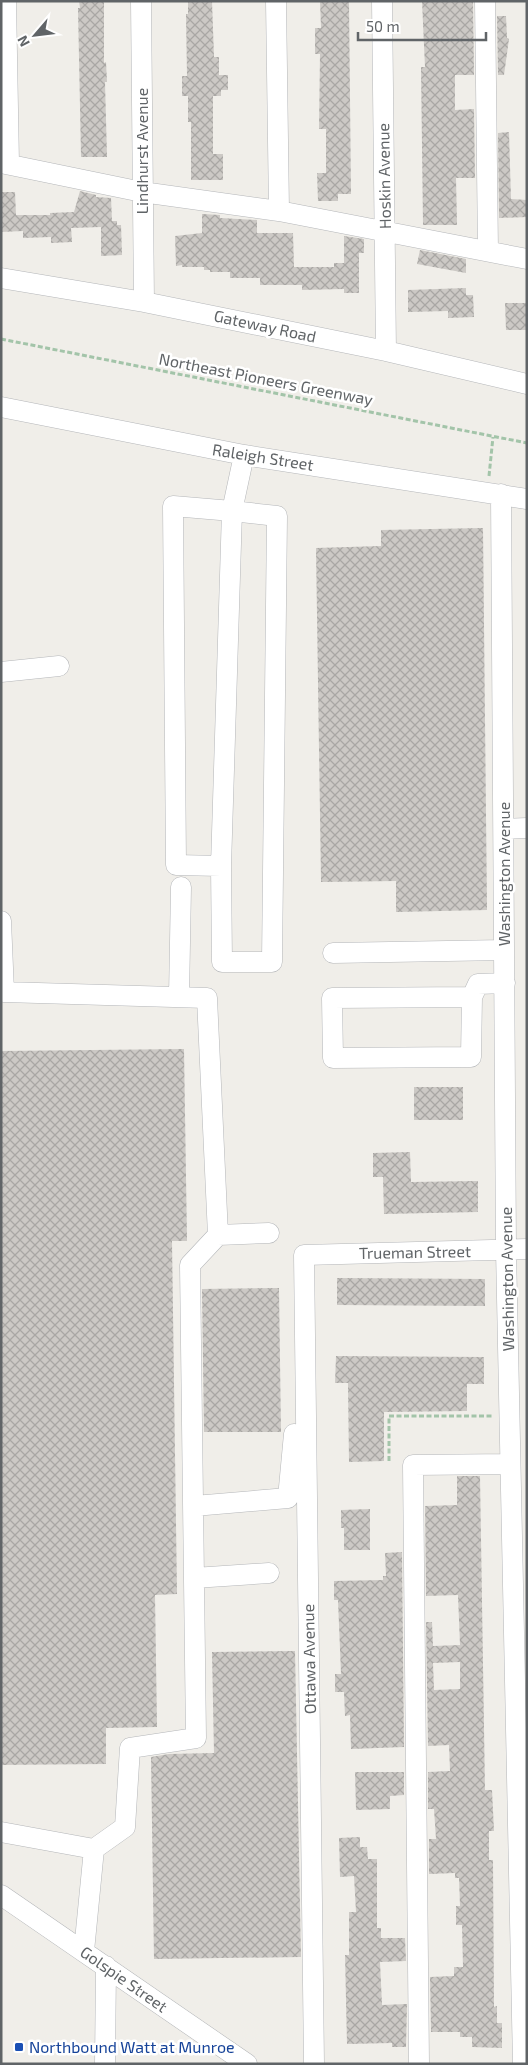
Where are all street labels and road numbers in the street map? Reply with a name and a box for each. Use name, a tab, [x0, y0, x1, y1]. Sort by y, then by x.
street label: Lindhurst Avenue	[132, 88, 151, 214]
street label: Hoskin Avenue	[373, 123, 394, 229]
street label: Gateway Road	[212, 305, 318, 346]
street label: Northeast Pioneers Greenway	[158, 348, 375, 409]
street label: Raleigh Street	[211, 439, 315, 474]
street label: Washington Avenue	[494, 802, 513, 946]
street label: Washington Avenue	[496, 1207, 517, 1351]
street label: Trueman Street	[359, 1241, 471, 1262]
street label: Ottawa Avenue	[298, 1604, 319, 1714]
street label: Golspie Street	[77, 1942, 171, 2016]

